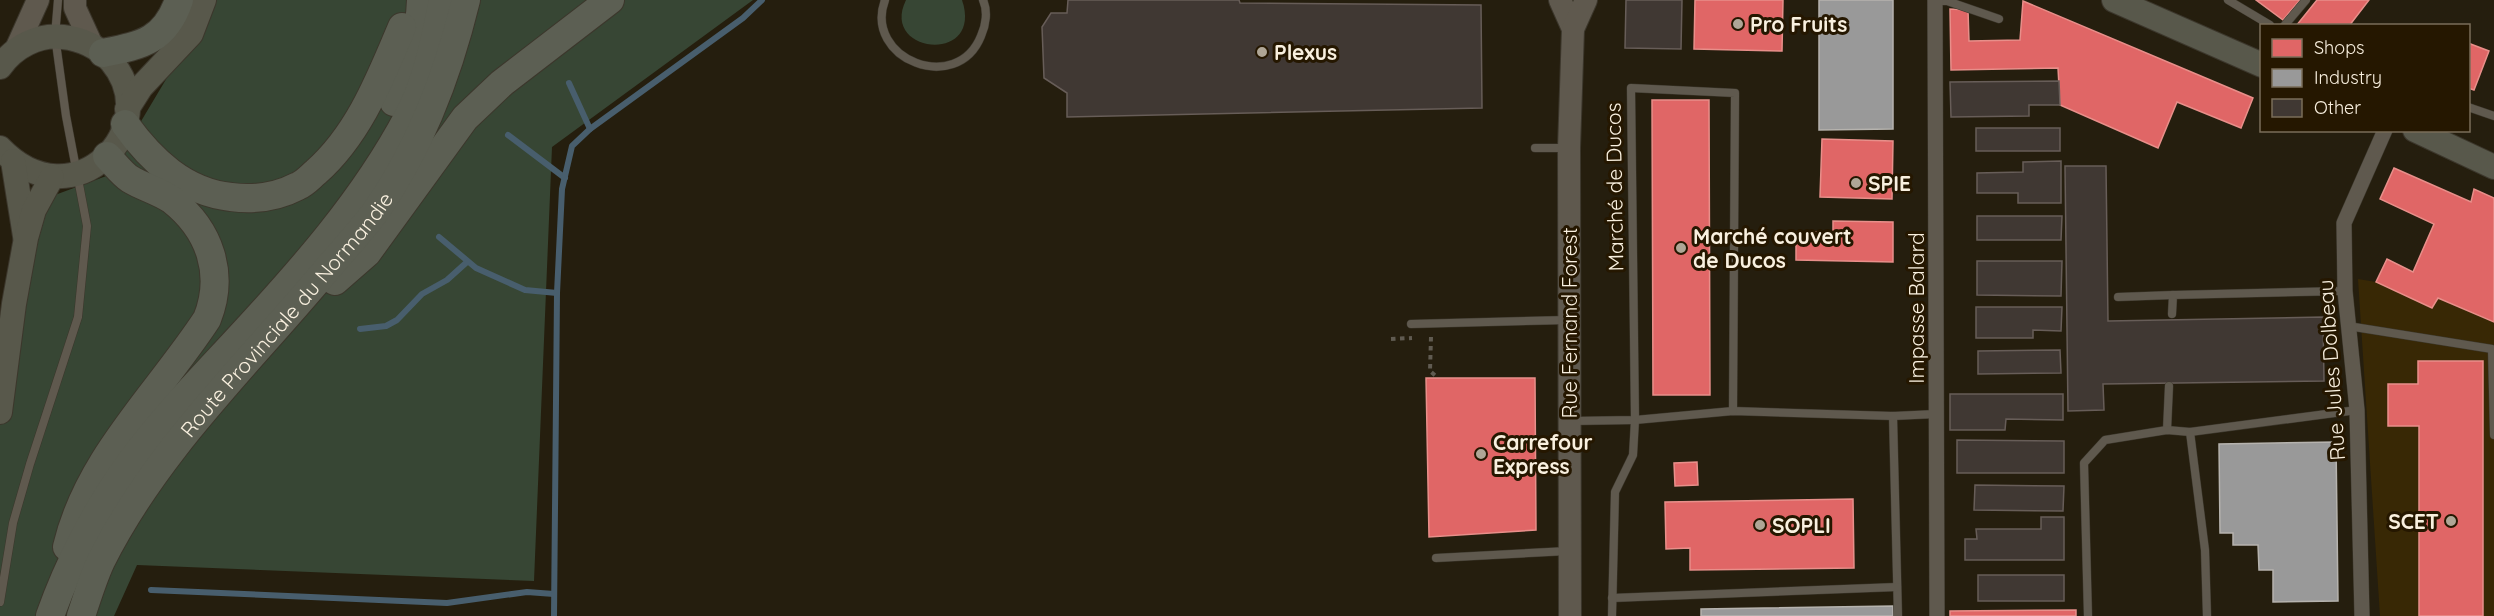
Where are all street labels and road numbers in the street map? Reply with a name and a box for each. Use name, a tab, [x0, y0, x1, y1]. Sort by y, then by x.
street label: Marché de Ducos	[1600, 102, 1628, 272]
street label: Route Provinciale du Normandie	[175, 187, 398, 442]
street label: Rue Fernand Forest	[1556, 227, 1582, 419]
street label: Impasse Balard	[1903, 232, 1929, 384]
street label: Rue Jules Dolbeau	[2312, 279, 2350, 461]

